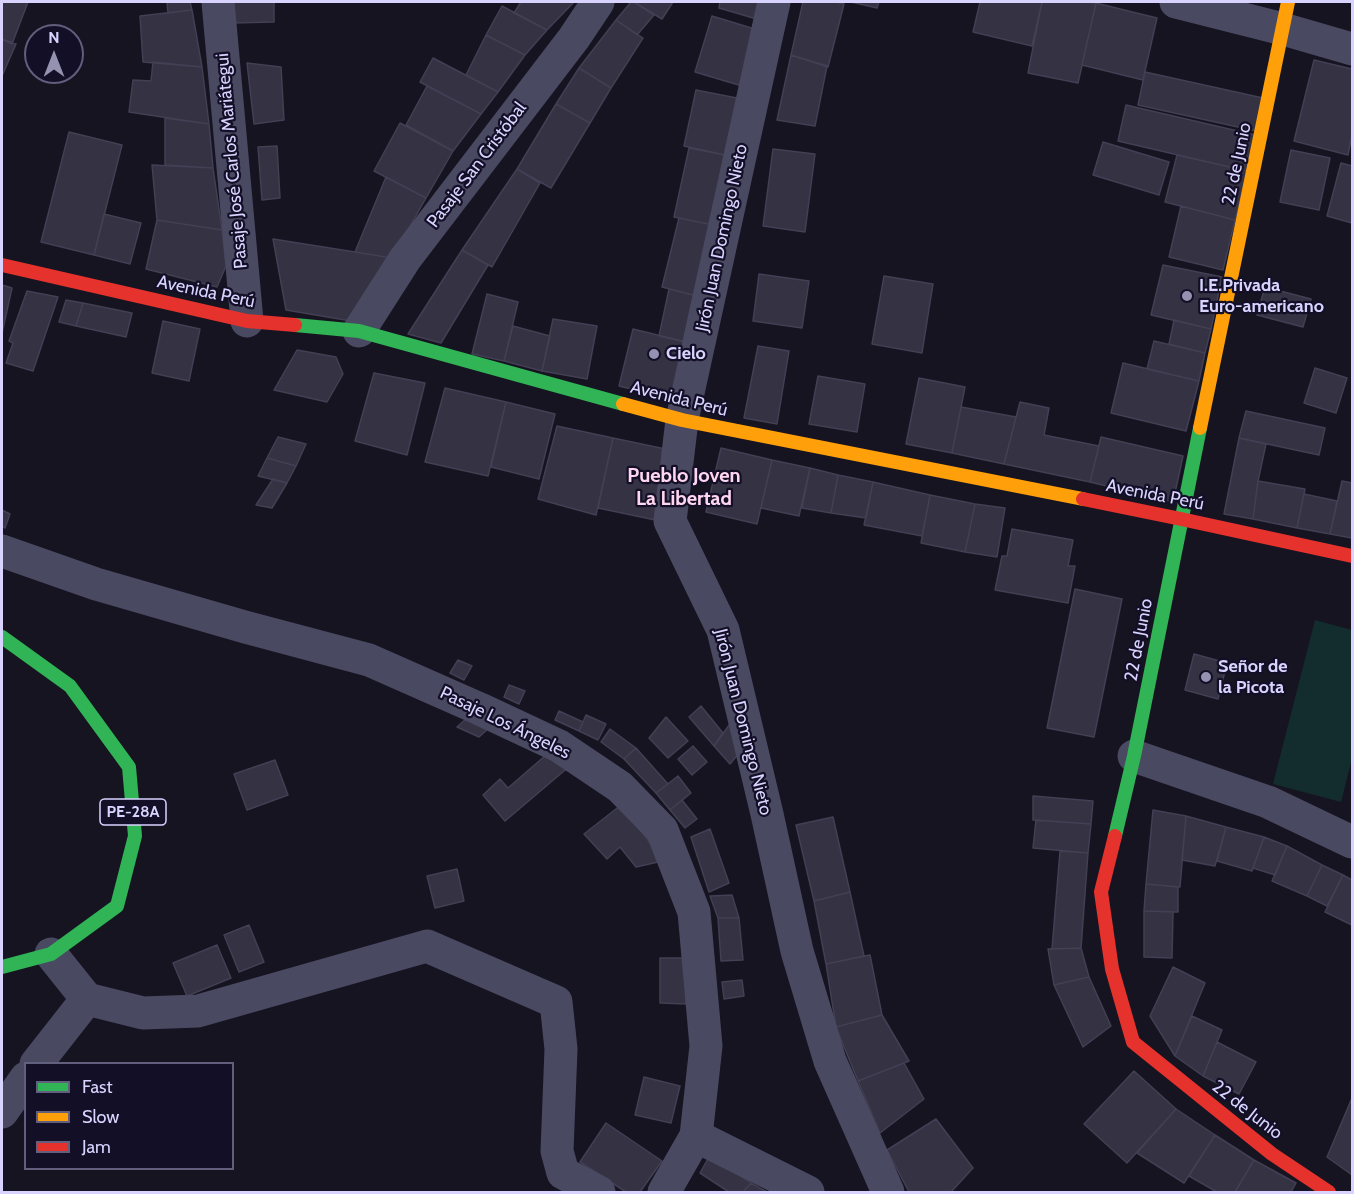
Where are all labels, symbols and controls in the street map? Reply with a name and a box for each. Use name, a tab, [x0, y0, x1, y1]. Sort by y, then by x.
north arrow	[24, 24, 84, 84]
text: N	[48, 28, 60, 47]
street label: Pasaje José Carlos Mariátegui	[212, 52, 252, 270]
street label: Pasaje San Cristóbal	[423, 98, 531, 232]
street label: 22 de Junio	[1218, 121, 1256, 207]
street label: Jirón Juan Domingo Nieto	[692, 142, 752, 334]
street label: Avenida Perú	[155, 271, 257, 313]
place label: I.E.Privada Euro-americano	[1199, 275, 1324, 318]
marker: I.E.Privada Euro-americano	[1180, 289, 1194, 303]
place label: Cielo	[666, 343, 706, 365]
marker: Cielo	[647, 347, 661, 361]
street label: Avenida Perú	[628, 377, 730, 421]
district label: Pueblo Joven La Libertad	[627, 464, 741, 511]
street label: Avenida Perú	[1104, 475, 1206, 515]
street label: 22 de Junio	[1120, 597, 1158, 683]
street label: Jirón Juan Domingo Nieto	[709, 627, 777, 817]
place label: Señor de la Picota	[1218, 656, 1287, 698]
marker: Señor de la Picota	[1199, 670, 1213, 684]
street label: Pasaje Los Ángeles	[436, 682, 574, 764]
road number: PE-28A	[100, 799, 166, 825]
legend	[24, 1062, 234, 1170]
text: Fast	[82, 1076, 113, 1098]
street label: 22 de Junio	[1207, 1076, 1287, 1144]
text: Slow	[82, 1106, 119, 1128]
text: Jam	[82, 1136, 111, 1158]

